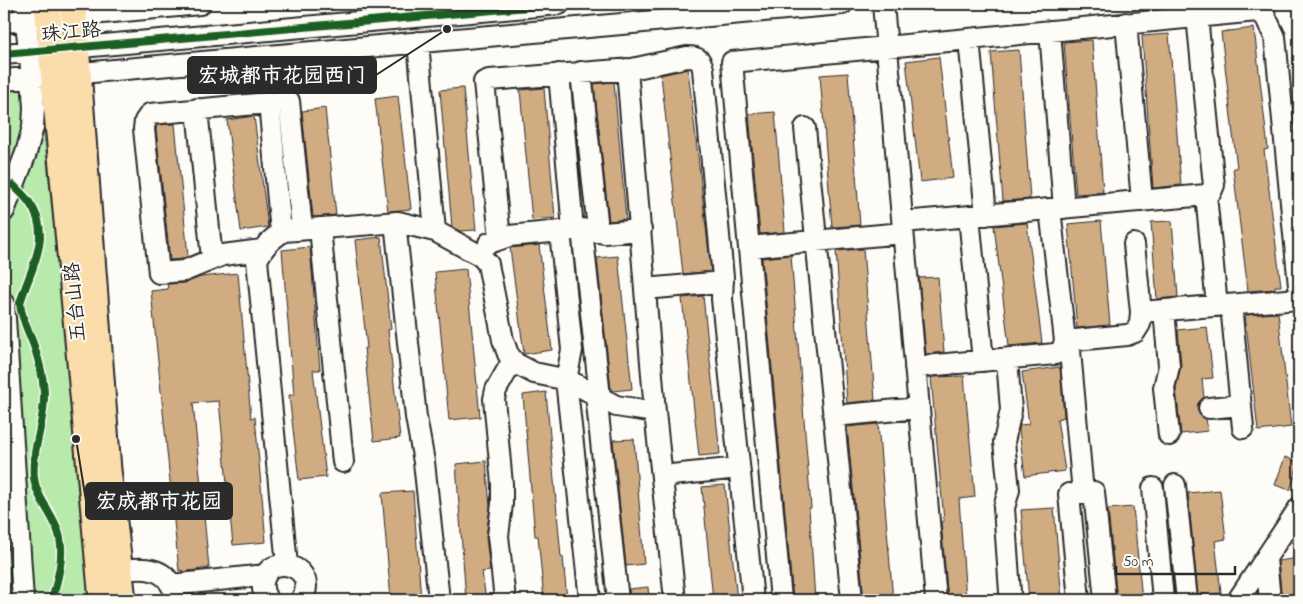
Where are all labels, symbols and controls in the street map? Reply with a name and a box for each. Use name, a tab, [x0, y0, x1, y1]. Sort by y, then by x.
street label: 珠江路	[40, 16, 103, 51]
callout: 宏城都市花园西门	[188, 57, 376, 93]
text: 宏城都市花园西门	[198, 62, 366, 92]
street label: 五台山路	[58, 260, 94, 343]
callout: 宏成都市花园	[86, 483, 232, 519]
text: 宏成都市花园	[96, 488, 222, 518]
scale bar	[1116, 544, 1234, 576]
text: 50 m	[1123, 551, 1154, 573]

